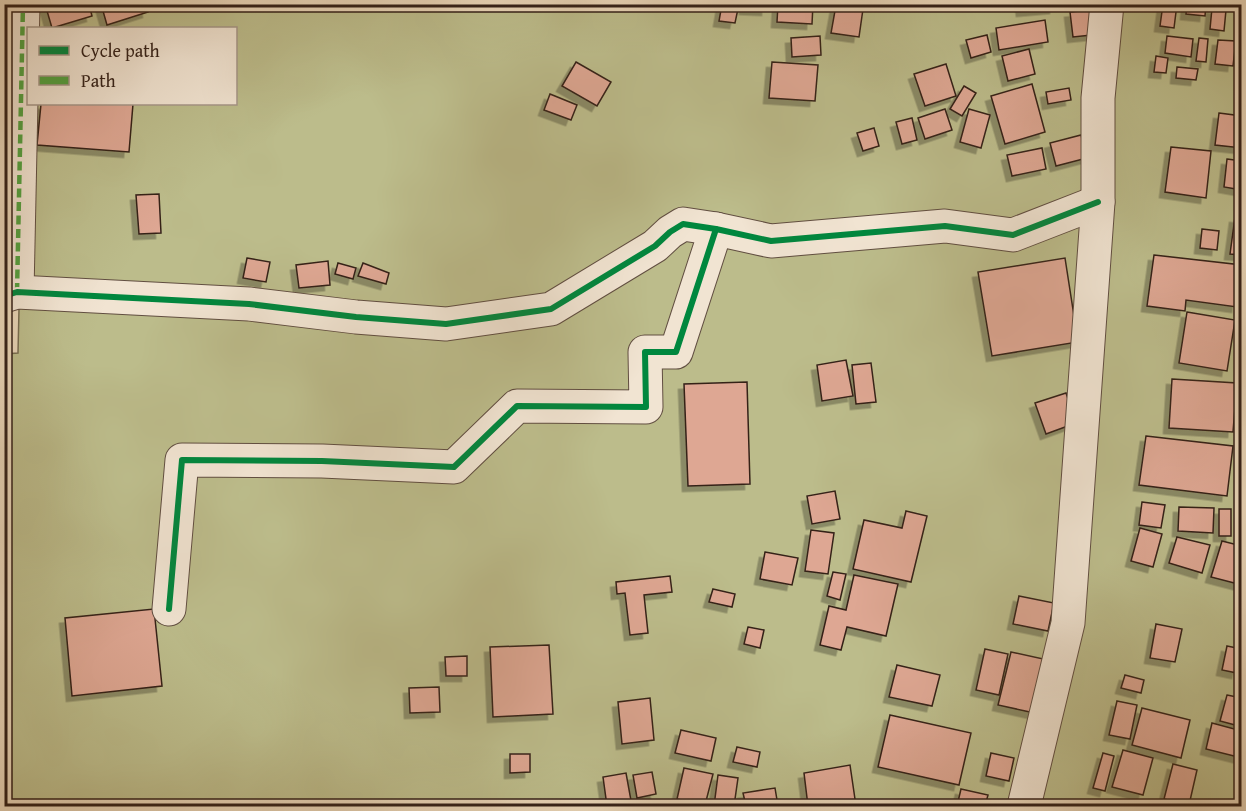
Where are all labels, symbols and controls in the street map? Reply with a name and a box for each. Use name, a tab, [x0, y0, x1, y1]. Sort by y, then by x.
legend	[27, 27, 237, 105]
text: Cycle path	[81, 37, 160, 64]
text: Path	[81, 67, 116, 94]

